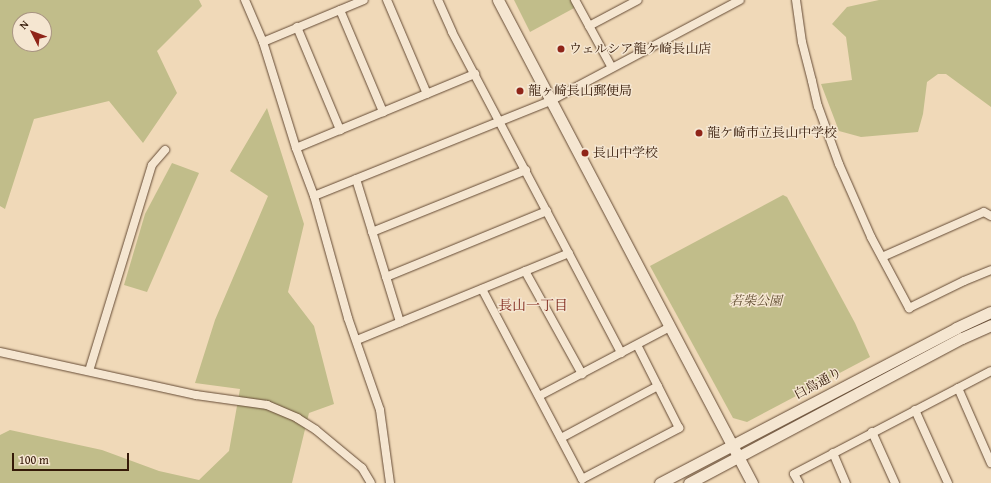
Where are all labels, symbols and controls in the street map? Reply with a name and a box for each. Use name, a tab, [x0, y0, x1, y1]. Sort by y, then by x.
north arrow	[12, 12, 52, 52]
text: N	[15, 17, 32, 33]
place label: ウェルシア龍ケ崎長山店	[569, 41, 712, 57]
marker: ウェルシア龍ケ崎長山店	[556, 44, 566, 54]
place label: 龍ヶ崎長山郵便局	[528, 83, 632, 99]
marker: 龍ヶ崎長山郵便局	[515, 86, 525, 96]
place label: 龍ケ崎市立長山中学校	[707, 125, 837, 141]
marker: 龍ケ崎市立長山中学校	[694, 128, 704, 138]
place label: 長山中学校	[593, 145, 658, 161]
marker: 長山中学校	[580, 148, 590, 158]
park label: 若柴公園	[730, 293, 782, 309]
district label: 長山一丁目	[498, 297, 568, 313]
street label: 白鳥通り	[791, 365, 845, 403]
scale bar	[14, 445, 131, 471]
text: 100 m	[19, 451, 49, 468]

